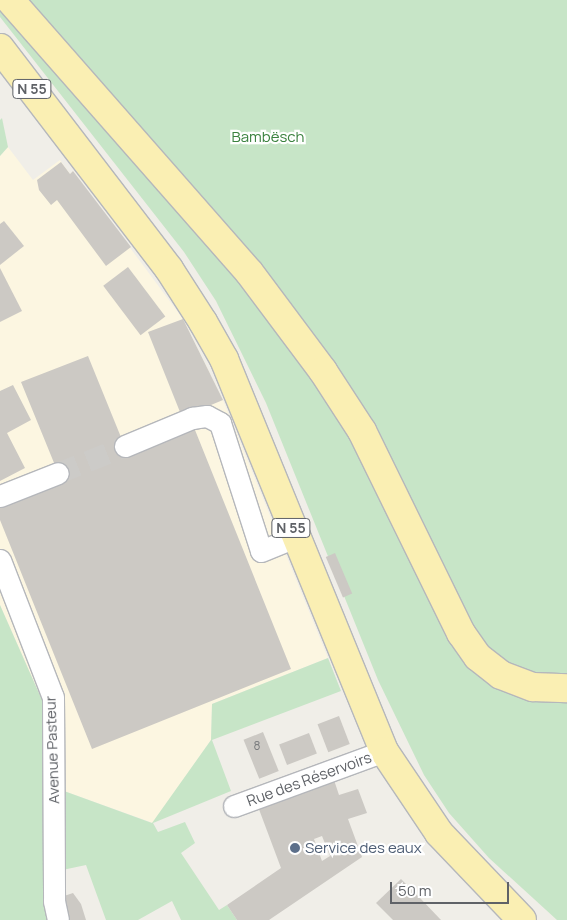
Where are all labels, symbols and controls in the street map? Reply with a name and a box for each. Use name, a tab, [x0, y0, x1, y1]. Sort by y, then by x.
road number: N 55	[12, 78, 52, 100]
park label: Bambësch	[232, 128, 304, 146]
road number: N 55	[271, 516, 311, 540]
street label: Avenue Pasteur	[41, 696, 63, 804]
house number: 8	[254, 739, 260, 753]
street label: Rue des Réservoirs	[244, 748, 374, 810]
place label: Service des eaux	[305, 839, 422, 857]
marker: Service des eaux	[289, 842, 301, 854]
scale bar	[392, 872, 511, 904]
text: 50 m	[398, 880, 432, 901]

